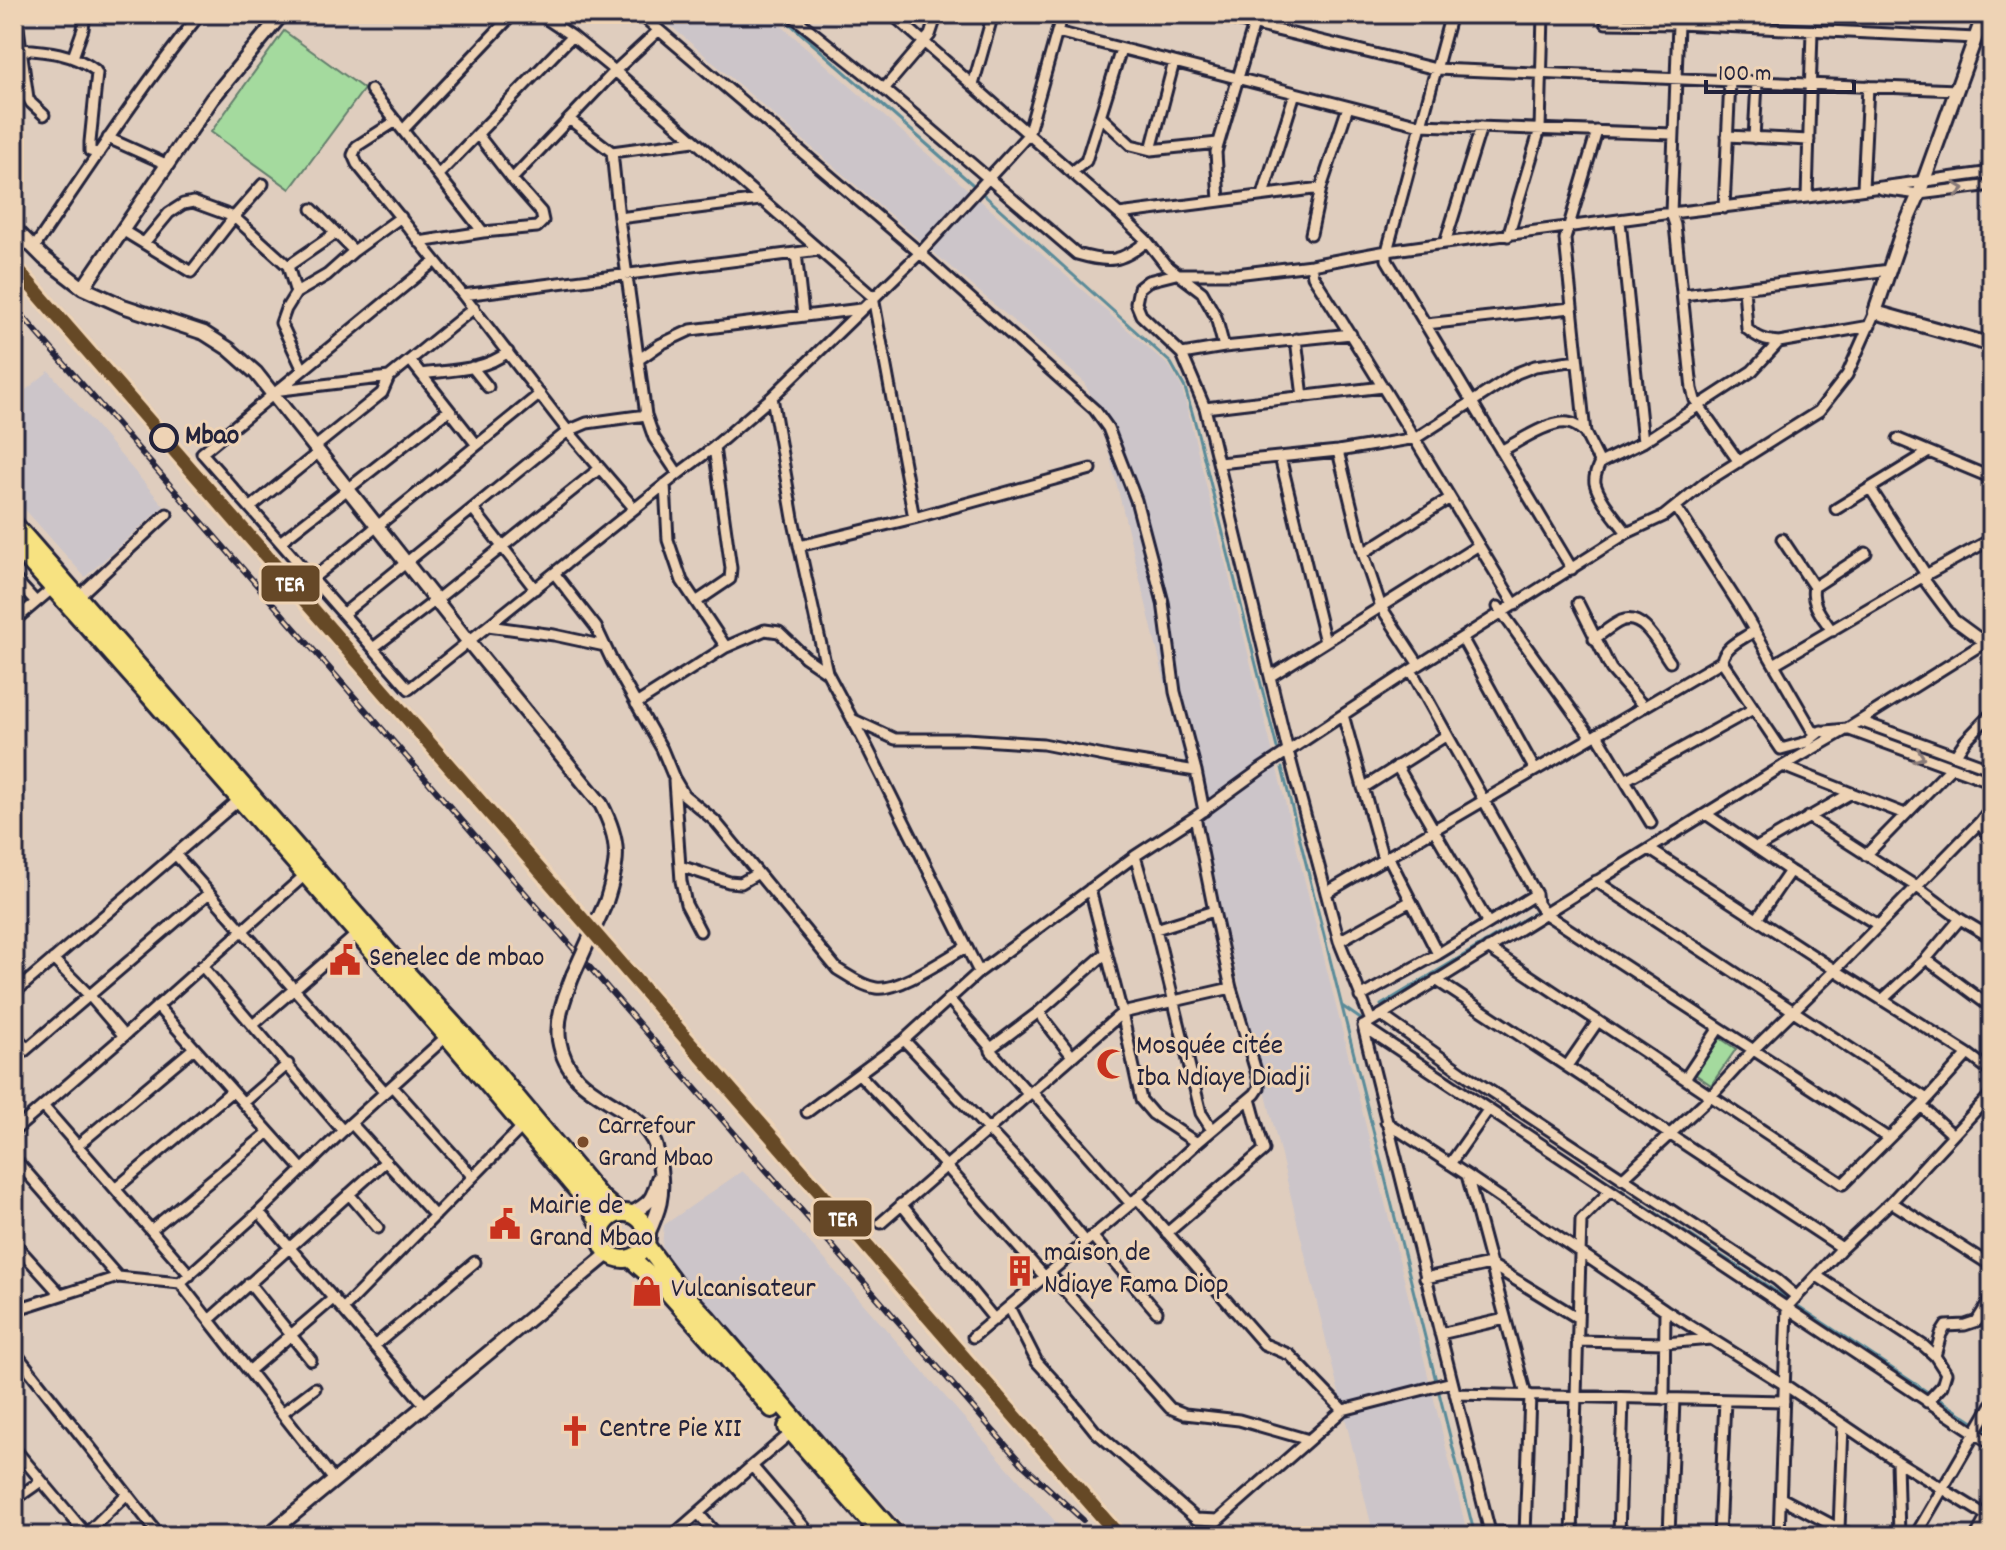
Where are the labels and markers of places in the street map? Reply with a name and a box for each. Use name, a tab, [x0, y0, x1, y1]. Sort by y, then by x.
place label: Mbao	[185, 418, 239, 458]
marker: Mbao	[150, 424, 178, 452]
place label: Senelec de mbao	[369, 940, 544, 980]
public building icon: Senelec de mbao	[328, 943, 362, 977]
place label: Mosquée citée Iba Ndiaye Diadji	[1136, 1028, 1310, 1100]
mosque icon: Mosquée citée Iba Ndiaye Diadji	[1095, 1047, 1129, 1081]
place label: Carrefour Grand Mbao	[598, 1109, 713, 1178]
marker: Carrefour Grand Mbao	[575, 1134, 591, 1150]
place label: Mairie de Grand Mbao	[529, 1188, 653, 1260]
public building icon: Mairie de Grand Mbao	[488, 1207, 522, 1241]
place label: maison de Ndiaye Fama Diop	[1044, 1235, 1229, 1307]
building icon: maison de Ndiaye Fama Diop	[1003, 1254, 1037, 1288]
place label: Vulcanisateur	[671, 1271, 816, 1311]
shop icon: Vulcanisateur	[630, 1274, 664, 1308]
place label: Centre Pie XII	[599, 1411, 742, 1451]
church icon: Centre Pie XII	[558, 1414, 592, 1448]

